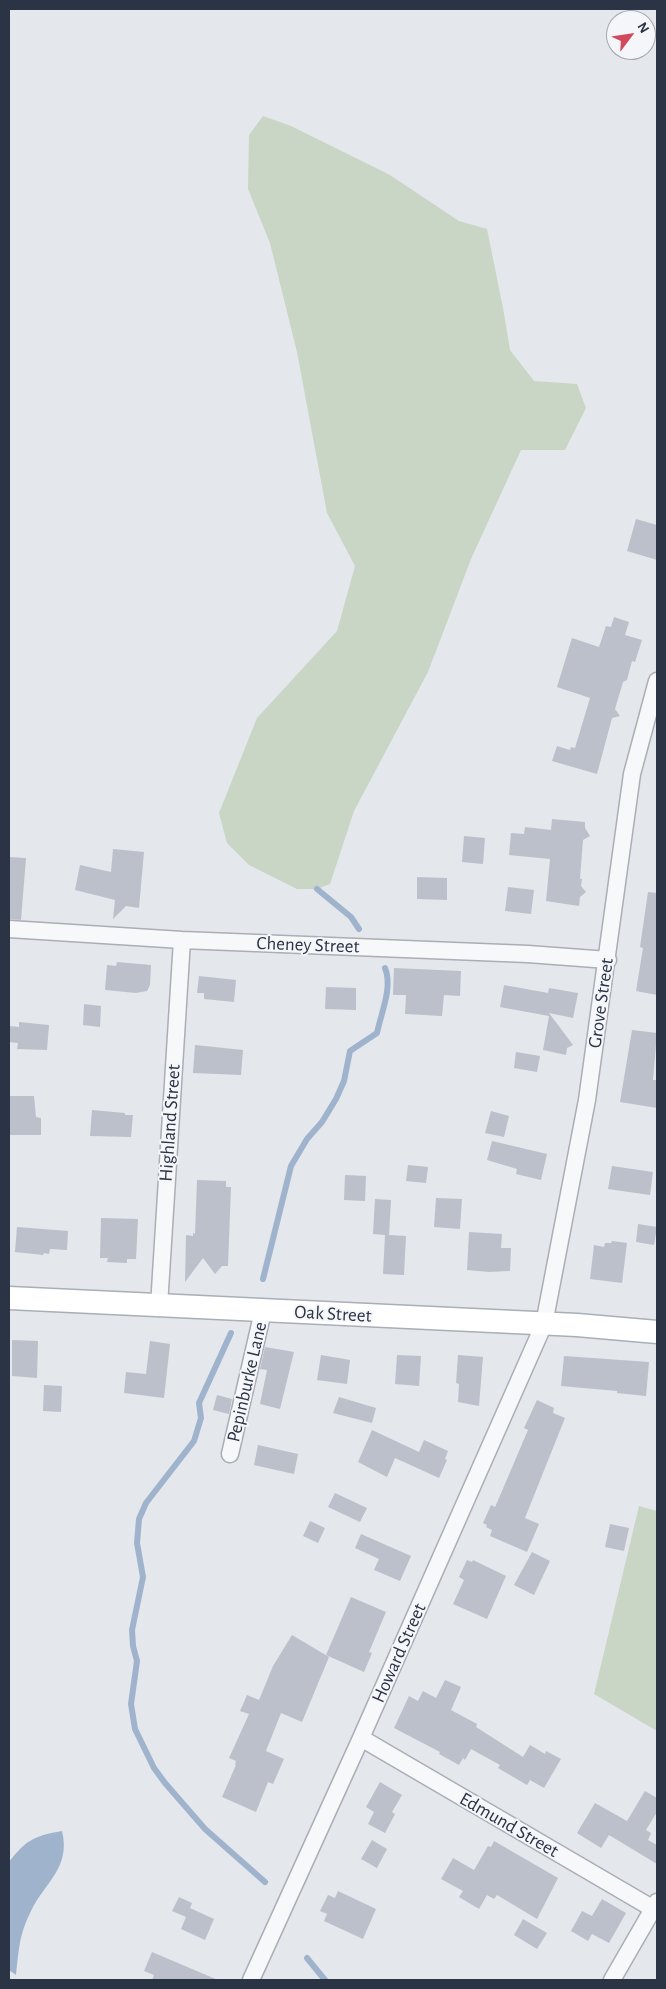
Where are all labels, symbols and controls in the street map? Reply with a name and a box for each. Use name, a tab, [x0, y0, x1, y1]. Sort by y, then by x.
north arrow	[606, 10, 656, 60]
text: N	[634, 20, 652, 36]
street label: Cheney Street	[256, 932, 360, 958]
street label: Grove Street	[583, 957, 619, 1049]
street label: Highland Street	[155, 1064, 185, 1182]
street label: Oak Street	[294, 1301, 372, 1327]
street label: Pepinburke Lane	[222, 1320, 272, 1444]
street label: Howard Street	[367, 1600, 431, 1706]
street label: Edmund Street	[455, 1787, 563, 1863]

